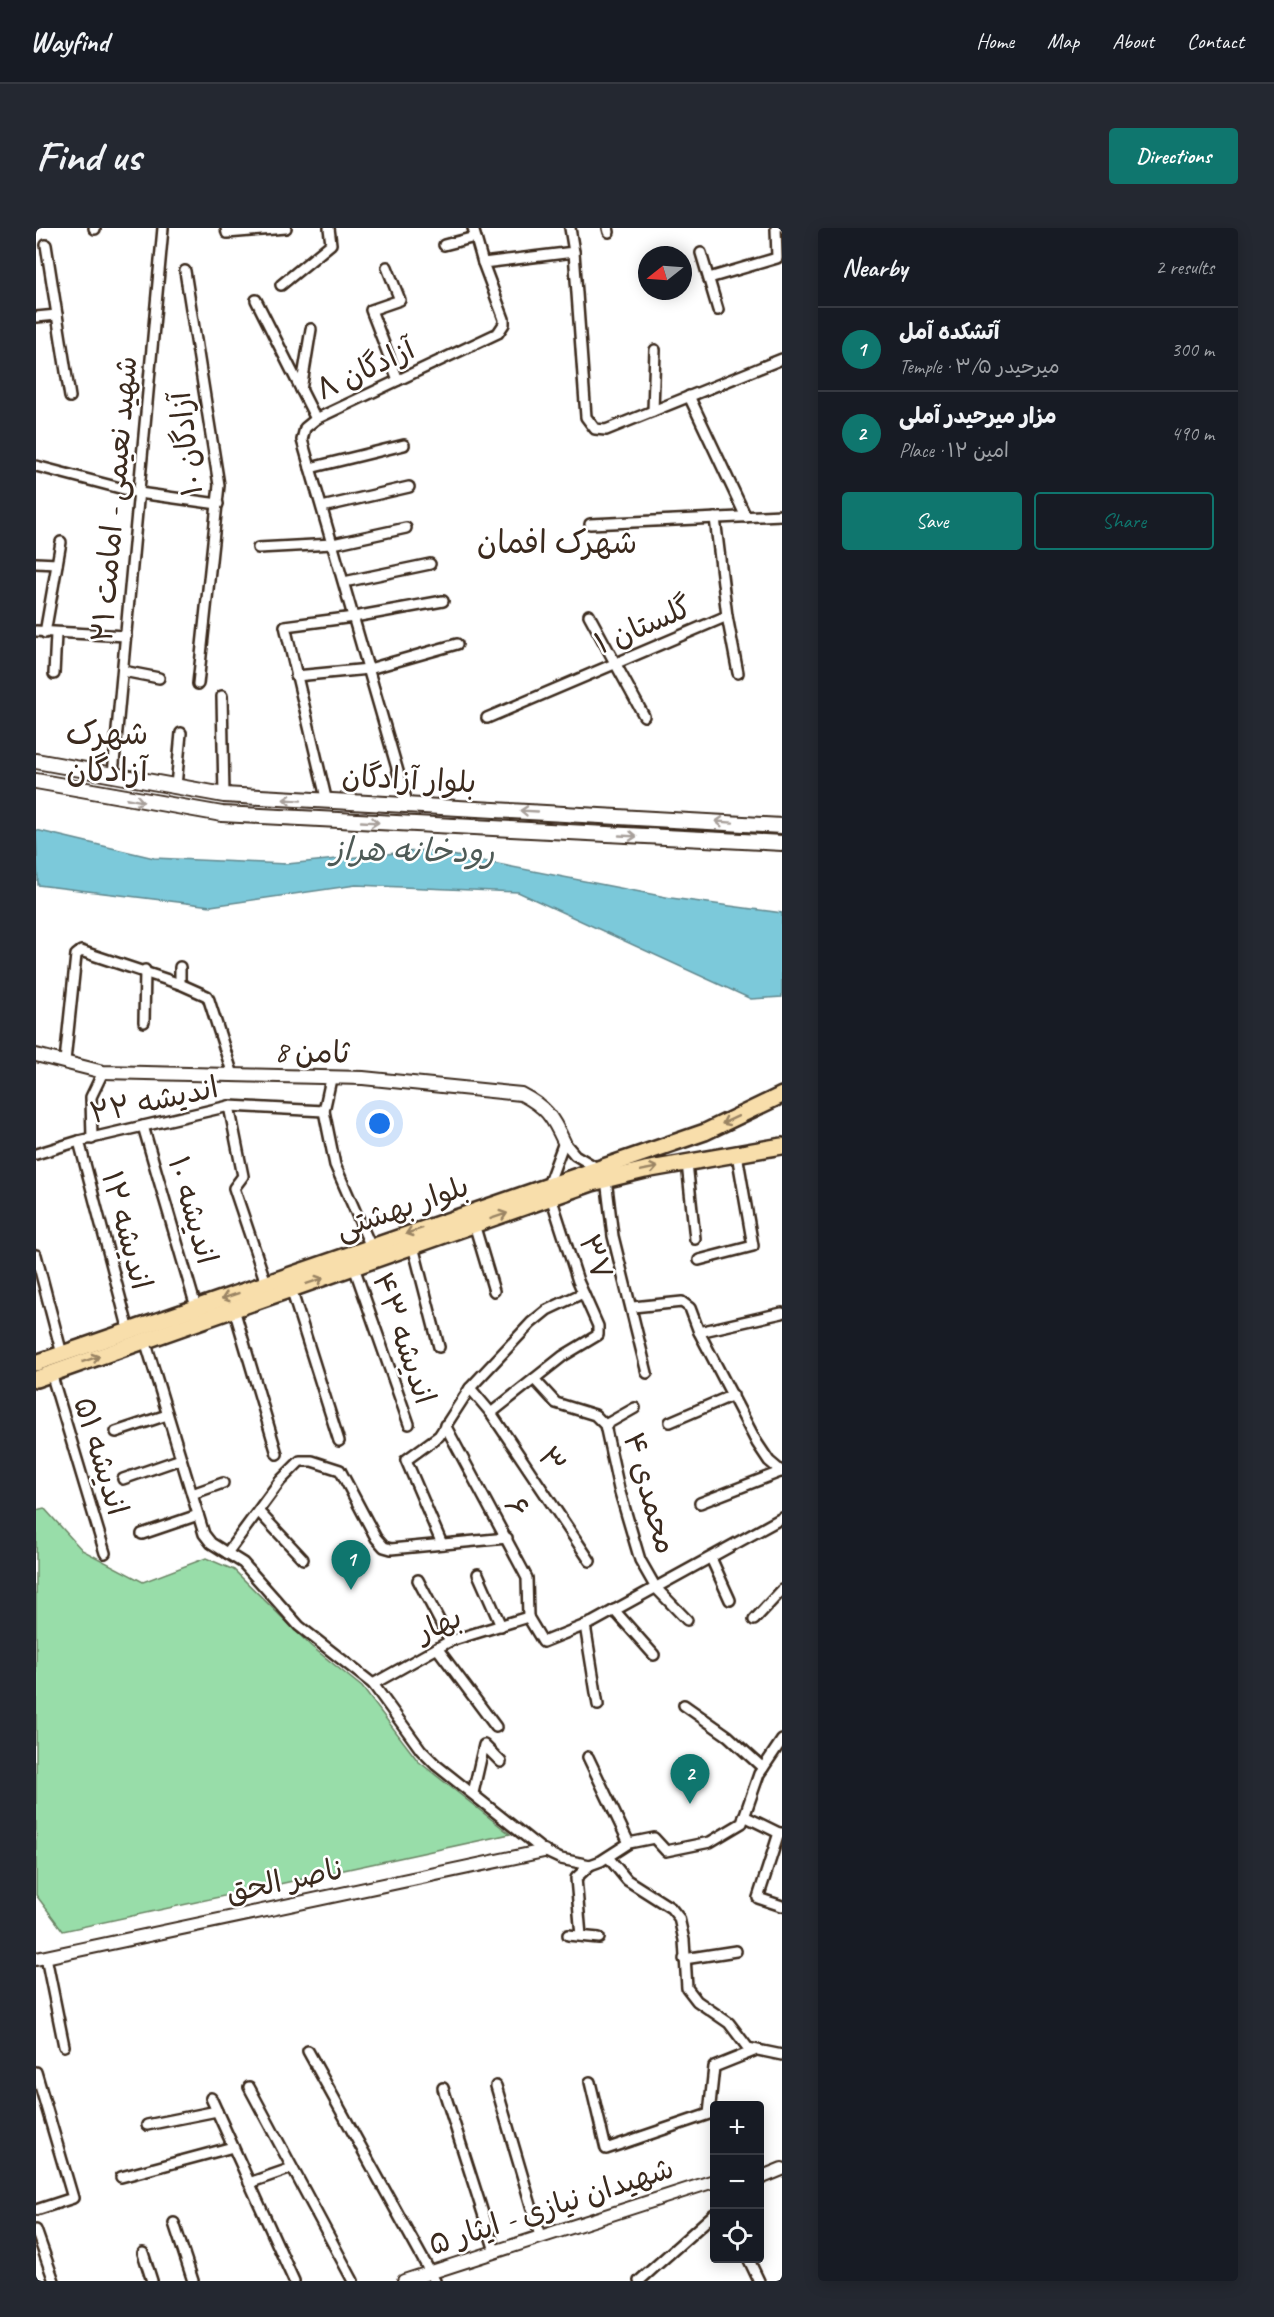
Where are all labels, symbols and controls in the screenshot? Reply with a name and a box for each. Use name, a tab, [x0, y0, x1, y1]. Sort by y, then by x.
text: Wayfind	[30, 24, 109, 59]
text: Home	[976, 28, 1014, 54]
text: Map	[1047, 28, 1079, 54]
text: About	[1112, 28, 1154, 54]
text: Contact	[1187, 28, 1244, 54]
button: Directions	[1109, 128, 1238, 184]
text: Find us	[36, 130, 141, 183]
north arrow	[638, 246, 692, 300]
text: Nearby	[842, 251, 907, 284]
text: 2 results	[1155, 255, 1214, 280]
text: آتشکده آمل	[899, 318, 999, 346]
street label: آزادگان ۸	[309, 329, 422, 408]
text: 1	[857, 337, 866, 362]
text: 300 m	[1171, 337, 1214, 362]
street label: شهید نعیمی - امامت ۲۱	[83, 354, 145, 644]
text: Temple · میرحیدر ۳/۵	[899, 354, 1060, 379]
street label: آزادگان ۱۰	[161, 388, 211, 498]
text: مزار میرحیدر آملی	[899, 402, 1057, 430]
text: 2	[857, 421, 866, 446]
text: 490 m	[1171, 421, 1214, 446]
text: Place · امین ۱۲	[899, 438, 1009, 463]
button: Save	[842, 492, 1022, 550]
button: Share	[1034, 492, 1214, 550]
district label: شهرک افمان	[477, 522, 637, 563]
street label: گلستان ۱	[589, 588, 697, 662]
district label: شهرک آزادگان	[66, 713, 149, 791]
street label: بلوار آزادگان	[341, 757, 477, 801]
one-way arrow	[283, 794, 303, 805]
one-way arrow	[124, 795, 144, 806]
one-way arrow	[519, 806, 539, 817]
one-way arrow	[360, 817, 380, 828]
one-way arrow	[714, 817, 734, 828]
water label: رودخانه هراز	[327, 829, 495, 872]
one-way arrow	[618, 830, 637, 841]
street label: ثامن 8	[274, 1032, 351, 1072]
street label: اندیشه ۲۲	[86, 1068, 222, 1132]
your location	[365, 1109, 394, 1138]
one-way arrow	[721, 1115, 739, 1127]
street label: اندیشه ۱۰	[160, 1152, 226, 1268]
one-way arrow	[639, 1163, 658, 1174]
street label: بلوار بهشتی	[330, 1166, 474, 1248]
street label: اندیشه ۱۲	[93, 1167, 161, 1293]
one-way arrow	[489, 1209, 508, 1220]
one-way arrow	[405, 1227, 424, 1238]
street label: ۳۷	[570, 1229, 622, 1285]
street label: اندیشه ۴۳	[364, 1267, 444, 1409]
one-way arrow	[305, 1274, 324, 1285]
one-way arrow	[221, 1291, 240, 1302]
one-way arrow	[81, 1353, 100, 1364]
street label: اندیشه ۵۱	[65, 1392, 137, 1520]
street label: محمدی ۴	[615, 1428, 685, 1558]
street label: ۳	[529, 1439, 575, 1481]
street label: ۶	[496, 1490, 538, 1524]
pin: 1	[332, 1540, 370, 1590]
street label: بهار	[408, 1598, 467, 1652]
pin: 2	[670, 1754, 710, 1804]
street label: ناصر الحق	[223, 1849, 347, 1911]
map controls	[710, 2101, 764, 2263]
button: +	[710, 2101, 764, 2155]
street label: شهیدان نیازی - ایثار ۵	[424, 2148, 678, 2264]
button: −	[710, 2155, 764, 2209]
button: locate	[710, 2209, 764, 2263]

